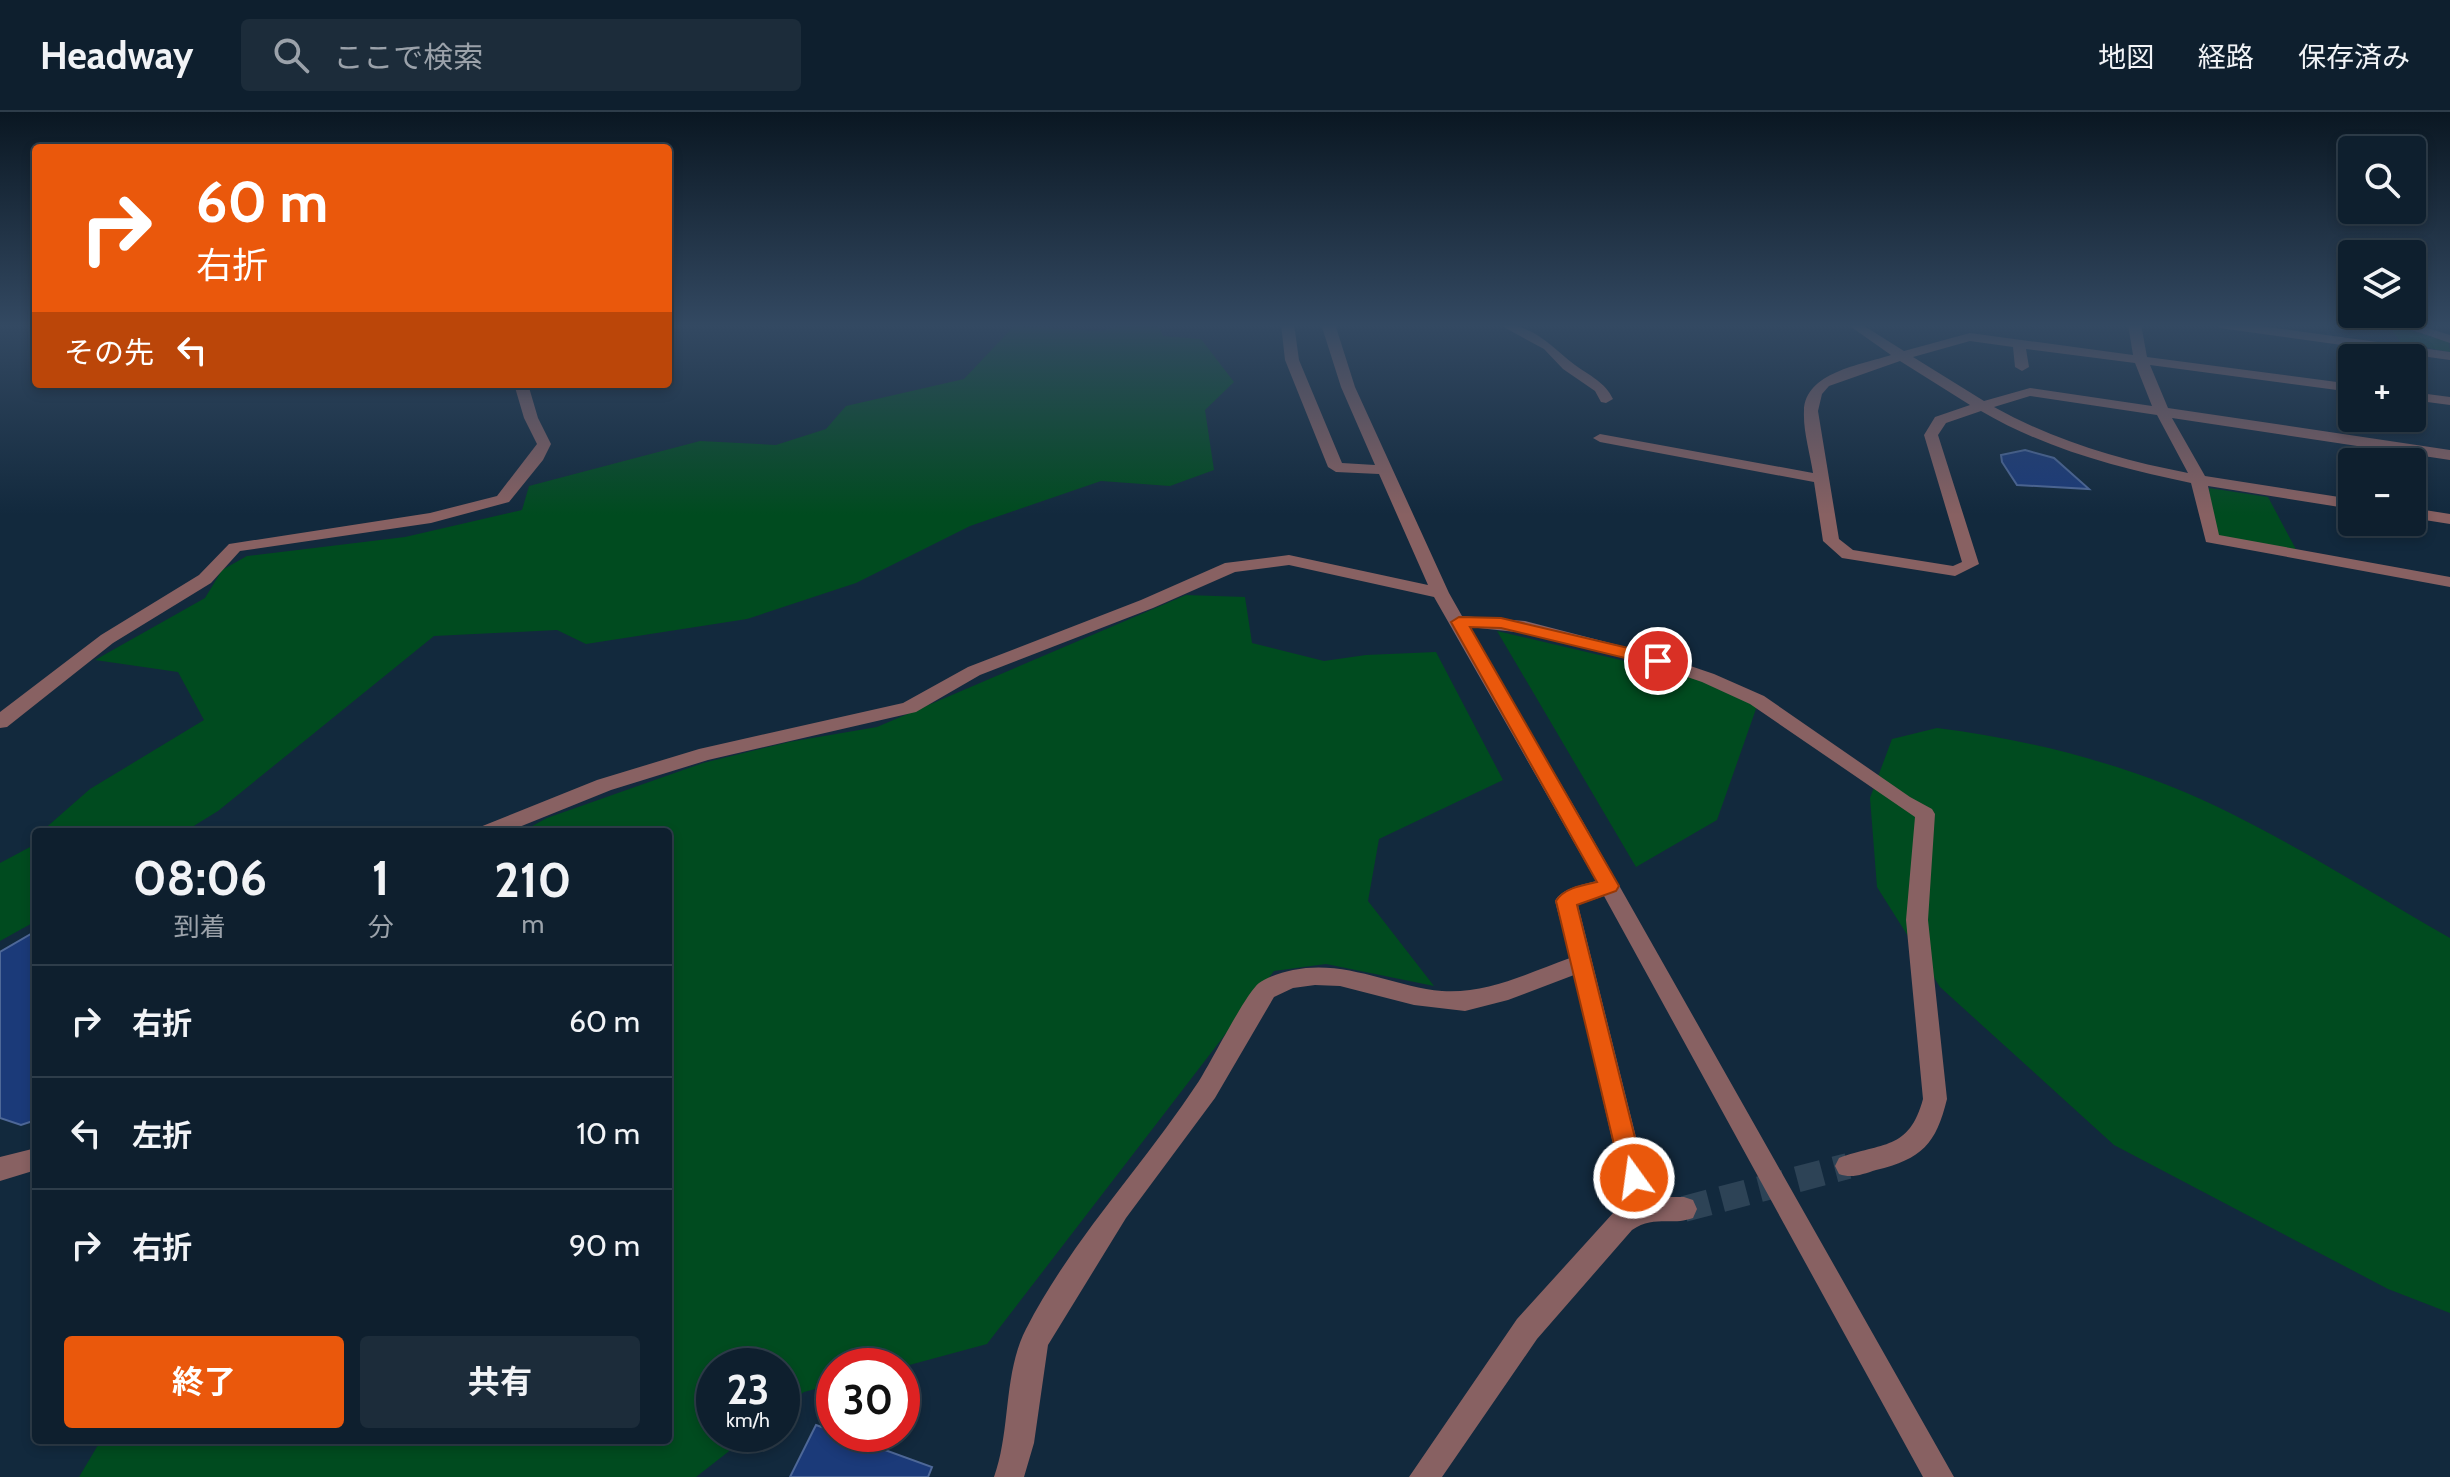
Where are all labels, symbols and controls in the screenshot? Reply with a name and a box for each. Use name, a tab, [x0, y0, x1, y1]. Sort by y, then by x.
search box	[241, 19, 801, 91]
text: Headway	[40, 32, 193, 79]
icon: search	[269, 33, 313, 77]
text: ここで検索	[333, 39, 483, 76]
text: 地図	[2098, 40, 2154, 74]
text: 経路	[2198, 40, 2254, 74]
text: 保存済み	[2298, 40, 2410, 74]
map controls	[2338, 136, 2426, 536]
button: search	[2338, 136, 2426, 224]
text: 60 m	[196, 168, 328, 236]
icon: right	[64, 176, 168, 280]
button: layers	[2338, 240, 2426, 328]
text: 右折	[196, 243, 268, 287]
icon: left	[170, 328, 214, 372]
text: その先	[64, 334, 154, 371]
button: +	[2338, 344, 2426, 432]
button: −	[2338, 448, 2426, 536]
pin	[1624, 627, 1692, 695]
icon: arrive	[1636, 639, 1680, 683]
text: 08:06	[133, 849, 267, 907]
text: 1	[372, 849, 390, 907]
text: 210	[494, 851, 571, 909]
text: m	[521, 908, 544, 940]
text: 到着	[174, 911, 226, 943]
text: 分	[368, 911, 394, 943]
icon: right	[64, 999, 108, 1043]
text: 60 m	[569, 1003, 640, 1040]
text: 右折	[132, 1005, 192, 1042]
icon: left	[64, 1111, 108, 1155]
text: 10 m	[576, 1115, 640, 1152]
text: 左折	[132, 1117, 192, 1154]
position arrow	[1592, 1136, 1676, 1220]
icon: right	[64, 1223, 108, 1267]
text: 90 m	[569, 1227, 640, 1264]
text: 右折	[132, 1229, 192, 1266]
button: 終了	[64, 1336, 344, 1428]
button: 共有	[360, 1336, 640, 1428]
speed limit sign: 30	[816, 1348, 920, 1452]
text: 23	[727, 1365, 769, 1414]
text: km/h	[726, 1408, 770, 1432]

